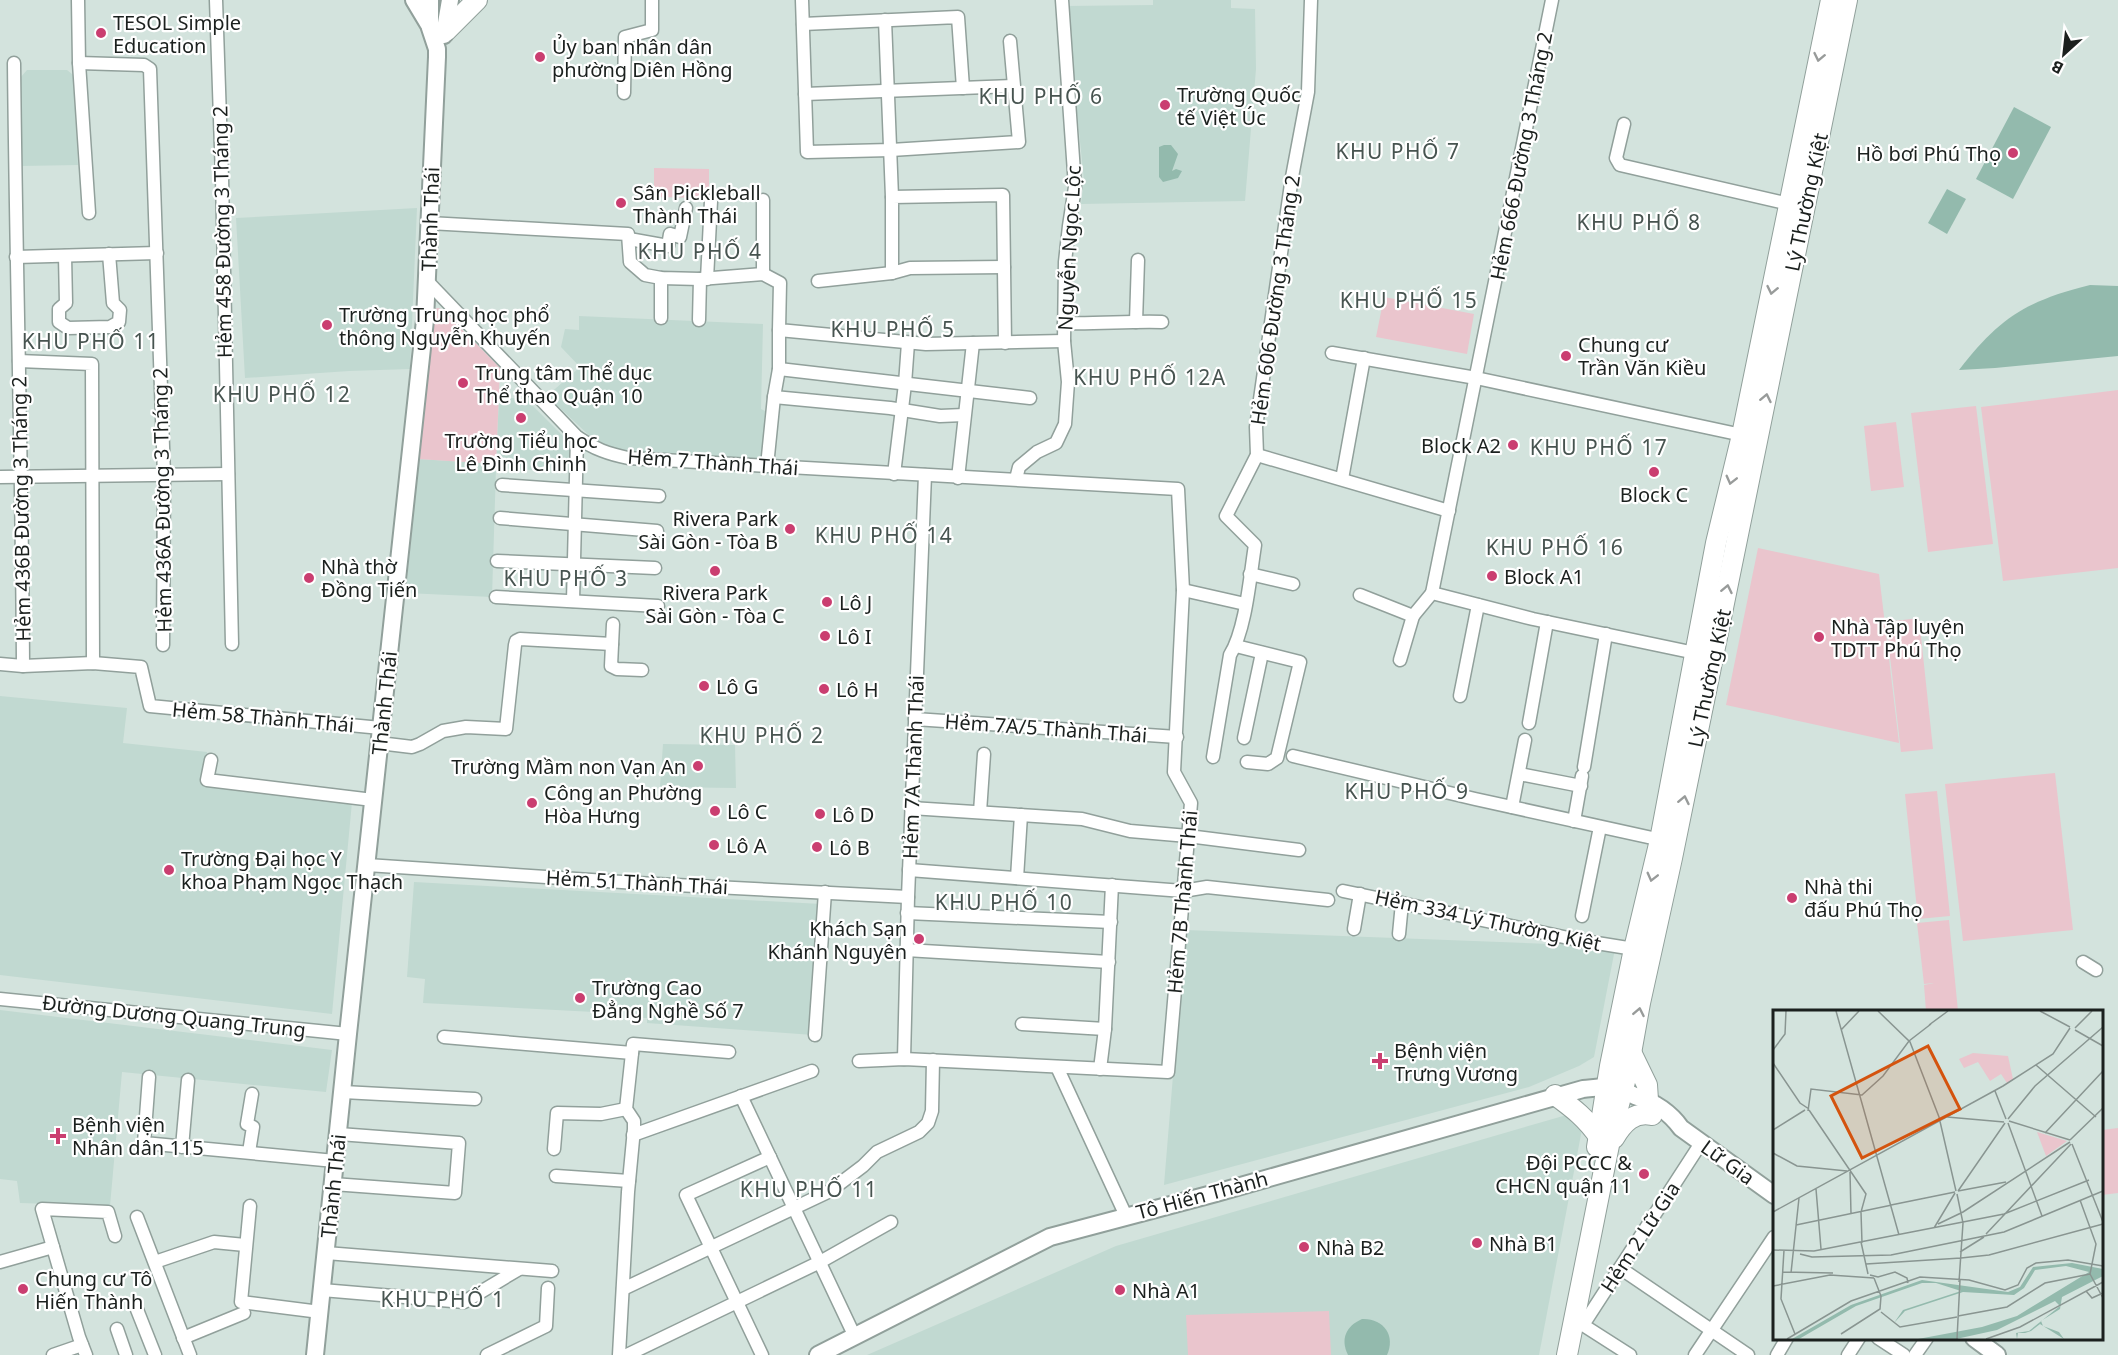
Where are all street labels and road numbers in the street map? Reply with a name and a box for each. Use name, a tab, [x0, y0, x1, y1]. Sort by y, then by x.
street label: Hẻm 666 Đường 3 Tháng 2	[1484, 30, 1558, 282]
street label: Hẻm 458 Đường 3 Tháng 2	[206, 106, 238, 358]
street label: Lý Thường Kiệt	[1778, 130, 1834, 274]
street label: Nguyễn Ngọc Lộc	[1051, 165, 1087, 331]
street label: Thành Thái	[415, 166, 445, 272]
street label: Hẻm 606 Đường 3 Tháng 2	[1244, 173, 1306, 427]
street label: Hẻm 436A Đường 3 Tháng 2	[146, 367, 178, 633]
street label: Hẻm 436B Đường 3 Tháng 2	[5, 376, 37, 642]
street label: Hẻm 7 Thành Thái	[627, 443, 799, 481]
street label: Lý Thường Kiệt	[1681, 606, 1737, 750]
street label: Thành Thái	[365, 650, 403, 756]
street label: Hẻm 7A Thành Thái	[896, 675, 930, 859]
street label: Hẻm 58 Thành Thái	[171, 696, 355, 738]
street label: Hẻm 7A/5 Thành Thái	[944, 707, 1148, 749]
street label: Hẻm 7B Thành Thái	[1161, 809, 1203, 995]
street label: Hẻm 51 Thành Thái	[545, 864, 729, 900]
street label: Hẻm 334 Lý Thường Kiệt	[1372, 883, 1604, 957]
street label: Đường Dương Quang Trung	[41, 989, 307, 1043]
street label: Thành Thái	[314, 1133, 352, 1239]
street label: Lữ Gia	[1696, 1133, 1760, 1191]
street label: Tô Hiến Thành	[1133, 1164, 1271, 1226]
street label: Hẻm 2 Lữ Gia	[1594, 1176, 1686, 1298]

